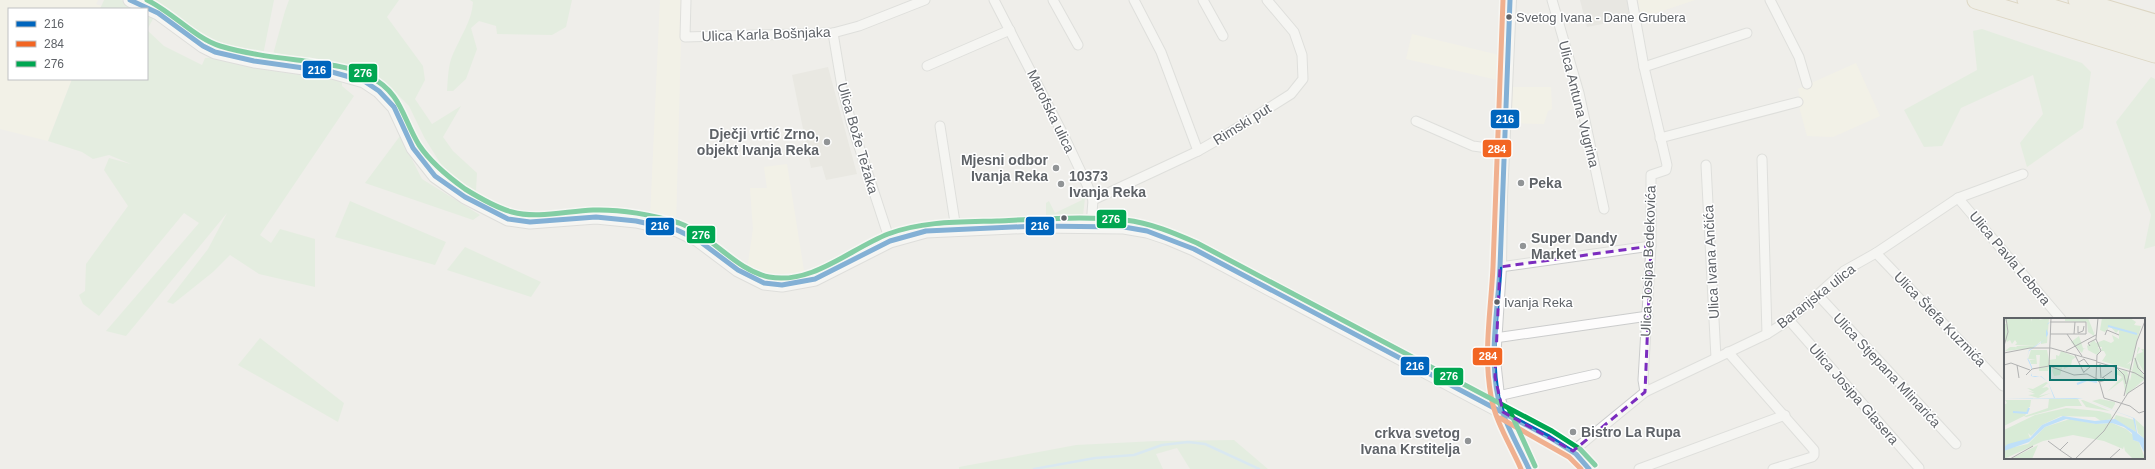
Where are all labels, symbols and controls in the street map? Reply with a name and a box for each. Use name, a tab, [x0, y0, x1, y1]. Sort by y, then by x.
legend	[8, 8, 148, 80]
place label: Svetog Ivana - Dane Grubera	[1516, 10, 1687, 25]
marker: Svetog Ivana - Dane Grubera	[1504, 12, 1514, 22]
text: 216	[44, 17, 64, 31]
street label: Ulica Karla Bošnjaka	[701, 24, 831, 44]
text: 284	[44, 37, 64, 51]
street label: Ulica Antuna Vugrina	[1555, 39, 1603, 169]
text: 276	[44, 57, 64, 71]
line badge: 216	[302, 60, 332, 79]
line badge: 276	[348, 63, 378, 83]
text: 216	[308, 64, 326, 76]
text: 276	[354, 67, 372, 79]
street label: Marofska ulica	[1024, 67, 1078, 155]
street label: Ulica Bože Težaka	[834, 81, 882, 196]
street label: Rimski put	[1210, 100, 1274, 148]
line badge: 216	[1490, 109, 1520, 129]
text: 216	[1496, 113, 1514, 125]
place label: Dječji vrtić Zrno, objekt Ivanja Reka	[697, 126, 819, 158]
marker: Dječji vrtić Zrno, objekt Ivanja Reka	[822, 137, 832, 147]
line badge: 284	[1482, 139, 1512, 158]
text: 284	[1488, 143, 1507, 155]
place label: Mjesni odbor Ivanja Reka	[961, 152, 1049, 184]
marker: Mjesni odbor Ivanja Reka	[1051, 163, 1061, 173]
place label: 10373 Ivanja Reka	[1069, 168, 1146, 200]
place label: Peka	[1529, 175, 1562, 191]
marker: Peka	[1516, 178, 1526, 188]
marker: 10373 Ivanja Reka	[1056, 179, 1066, 189]
street label: Ulica Josipa Bedekovića	[1637, 185, 1659, 337]
street label: Ulica Ivana Ančića	[1700, 204, 1722, 320]
street label: Ulica Pavla Lebera	[1966, 208, 2054, 308]
line badge: 276	[1096, 209, 1127, 229]
unlabelled marker	[1059, 213, 1069, 223]
text: 276	[1102, 213, 1120, 225]
line badge: 216	[1025, 216, 1055, 236]
line badge: 216	[645, 217, 675, 236]
text: 216	[651, 220, 669, 232]
text: 216	[1031, 220, 1049, 232]
line badge: 276	[686, 225, 716, 244]
text: 276	[692, 229, 710, 241]
place label: Super Dandy Market	[1531, 230, 1618, 262]
marker: Super Dandy Market	[1518, 241, 1528, 251]
street label: Baranjska ulica	[1774, 260, 1858, 332]
street label: Ulica Štefa Kuzmića	[1891, 268, 1989, 370]
place label: Ivanja Reka	[1504, 295, 1573, 310]
marker: Ivanja Reka	[1492, 297, 1502, 307]
street label: Ulica Stjepana Mlinarića	[1830, 310, 1944, 431]
inset map	[2004, 318, 2145, 459]
street label: Ulica Josipa Glasera	[1806, 340, 1902, 448]
line badge: 284	[1472, 347, 1503, 366]
text: 284	[1479, 350, 1498, 362]
line badge: 216	[1400, 356, 1430, 376]
text: 216	[1406, 360, 1424, 372]
line badge: 276	[1433, 367, 1464, 386]
text: 276	[1440, 370, 1458, 382]
place label: Bistro La Rupa	[1581, 424, 1681, 440]
place label: crkva svetog Ivana Krstitelja	[1360, 425, 1460, 457]
marker: Bistro La Rupa	[1568, 427, 1578, 437]
marker: crkva svetog Ivana Krstitelja	[1463, 436, 1473, 446]

